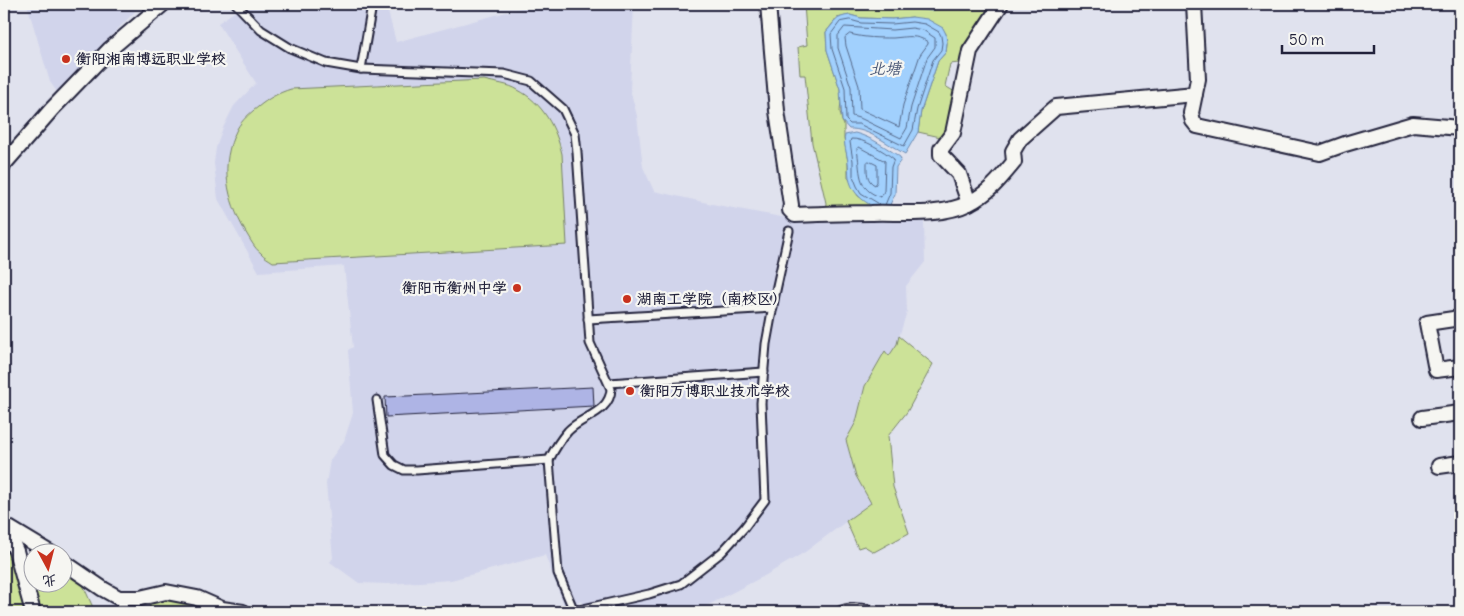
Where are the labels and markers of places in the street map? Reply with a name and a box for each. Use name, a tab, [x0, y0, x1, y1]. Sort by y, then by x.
place label: 衡阳湘南博远职业学校	[75, 49, 226, 68]
marker: 衡阳湘南博远职业学校	[60, 53, 72, 65]
place label: 衡阳市衡州中学	[401, 278, 507, 297]
marker: 衡阳市衡州中学	[511, 282, 523, 294]
place label: 湖南工学院（南校区）	[637, 289, 787, 308]
marker: 湖南工学院（南校区）	[621, 293, 633, 305]
place label: 衡阳万博职业技术学校	[639, 381, 790, 400]
marker: 衡阳万博职业技术学校	[624, 385, 636, 397]

